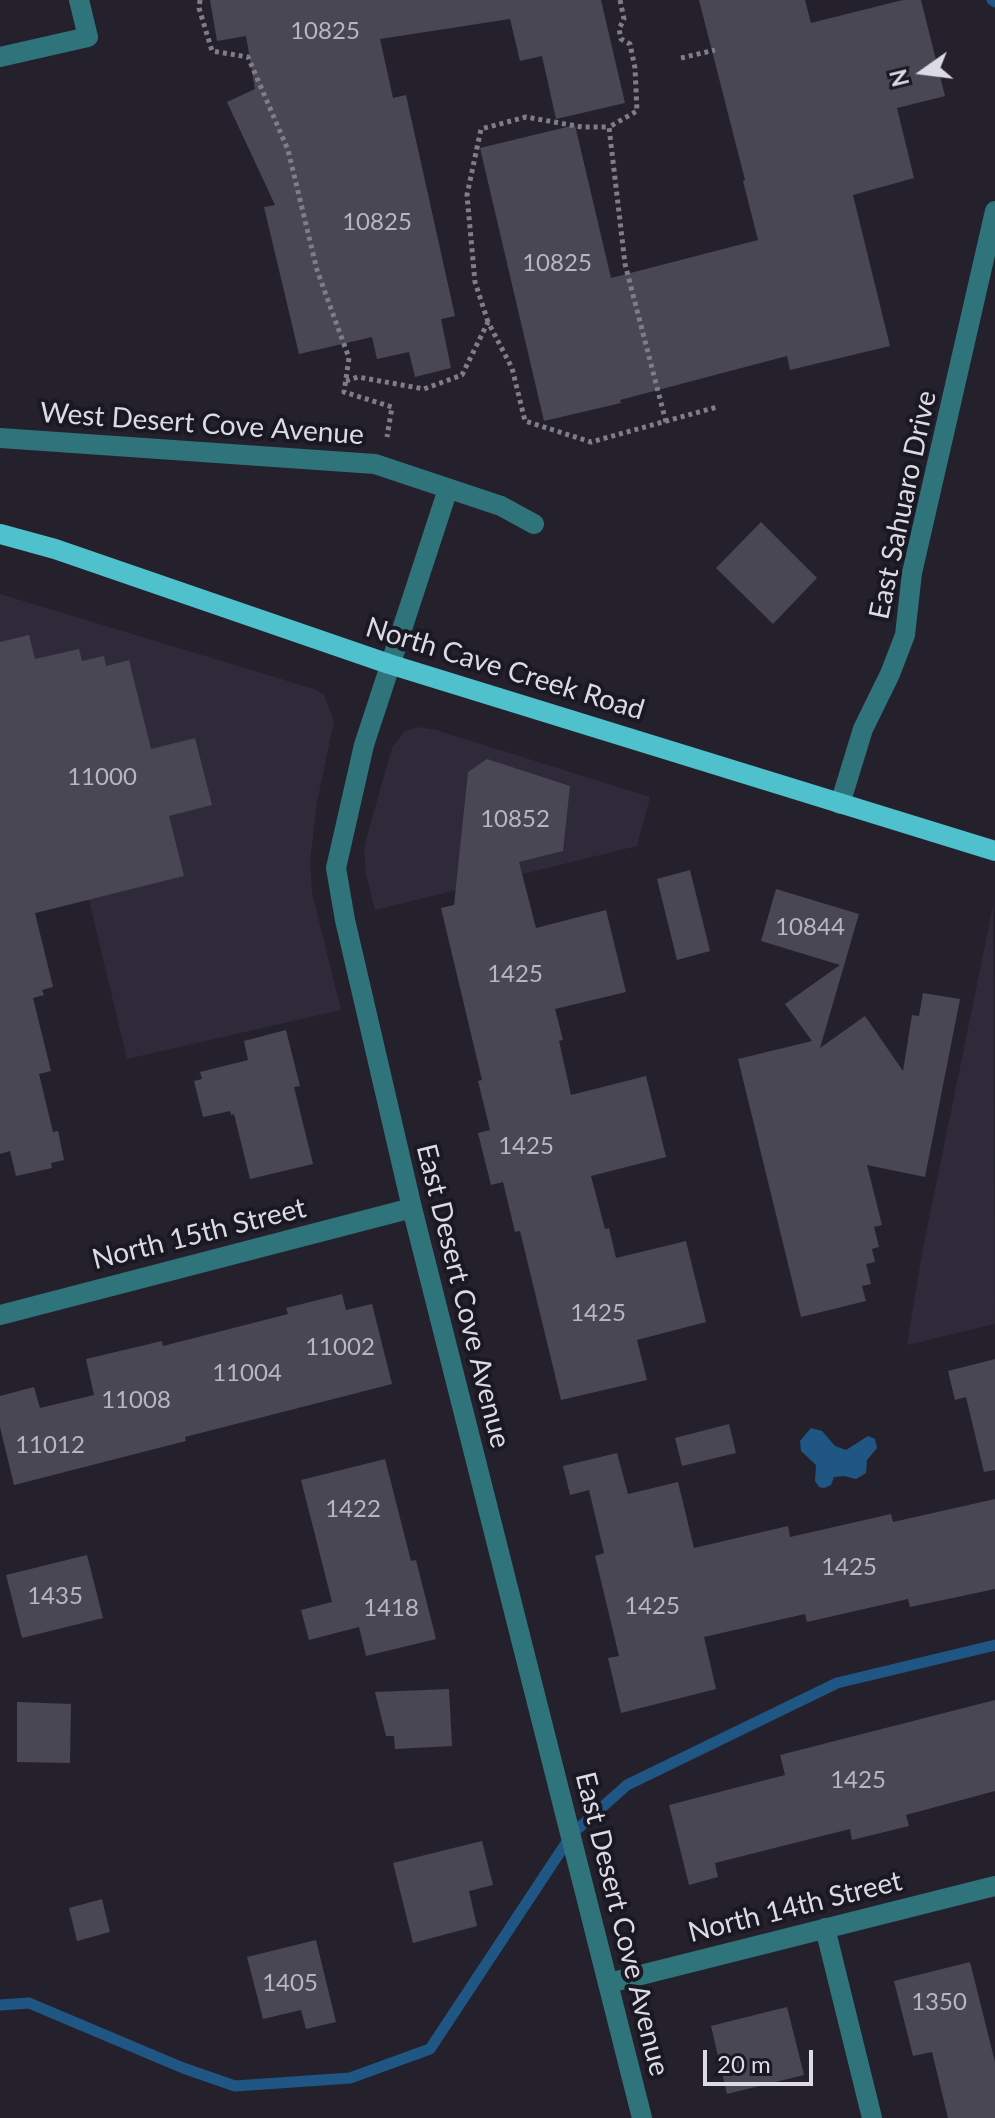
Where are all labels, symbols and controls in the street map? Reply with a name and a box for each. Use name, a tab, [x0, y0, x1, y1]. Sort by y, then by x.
house number: 10825	[290, 17, 360, 45]
north arrow	[883, 32, 963, 112]
text: N	[884, 66, 914, 89]
house number: 10825	[342, 208, 412, 236]
house number: 10825	[522, 249, 592, 277]
street label: East Sahuaro Drive	[862, 388, 944, 622]
street label: West Desert Cove Avenue	[39, 396, 365, 452]
street label: North Cave Creek Road	[362, 611, 648, 727]
house number: 11000	[67, 763, 137, 791]
house number: 10852	[480, 805, 550, 833]
house number: 10844	[775, 913, 845, 941]
house number: 1425	[487, 960, 543, 988]
house number: 1425	[498, 1132, 554, 1160]
street label: East Desert Cove Avenue	[409, 1141, 517, 1451]
street label: North 15th Street	[89, 1191, 309, 1277]
house number: 1425	[570, 1299, 626, 1327]
house number: 11002	[305, 1333, 375, 1361]
house number: 11004	[212, 1359, 282, 1387]
house number: 11008	[101, 1386, 171, 1414]
house number: 11012	[15, 1431, 85, 1459]
house number: 1422	[325, 1495, 381, 1523]
house number: 1425	[821, 1553, 877, 1581]
house number: 1435	[27, 1582, 83, 1610]
house number: 1425	[624, 1592, 680, 1620]
house number: 1418	[363, 1594, 419, 1622]
house number: 1425	[830, 1766, 886, 1794]
street label: East Desert Cove Avenue	[568, 1769, 676, 2079]
street label: North 14th Street	[685, 1864, 905, 1950]
house number: 1405	[262, 1969, 318, 1997]
house number: 1350	[911, 1988, 967, 2016]
scale bar	[707, 2034, 817, 2084]
text: 20 m	[717, 2049, 771, 2078]

